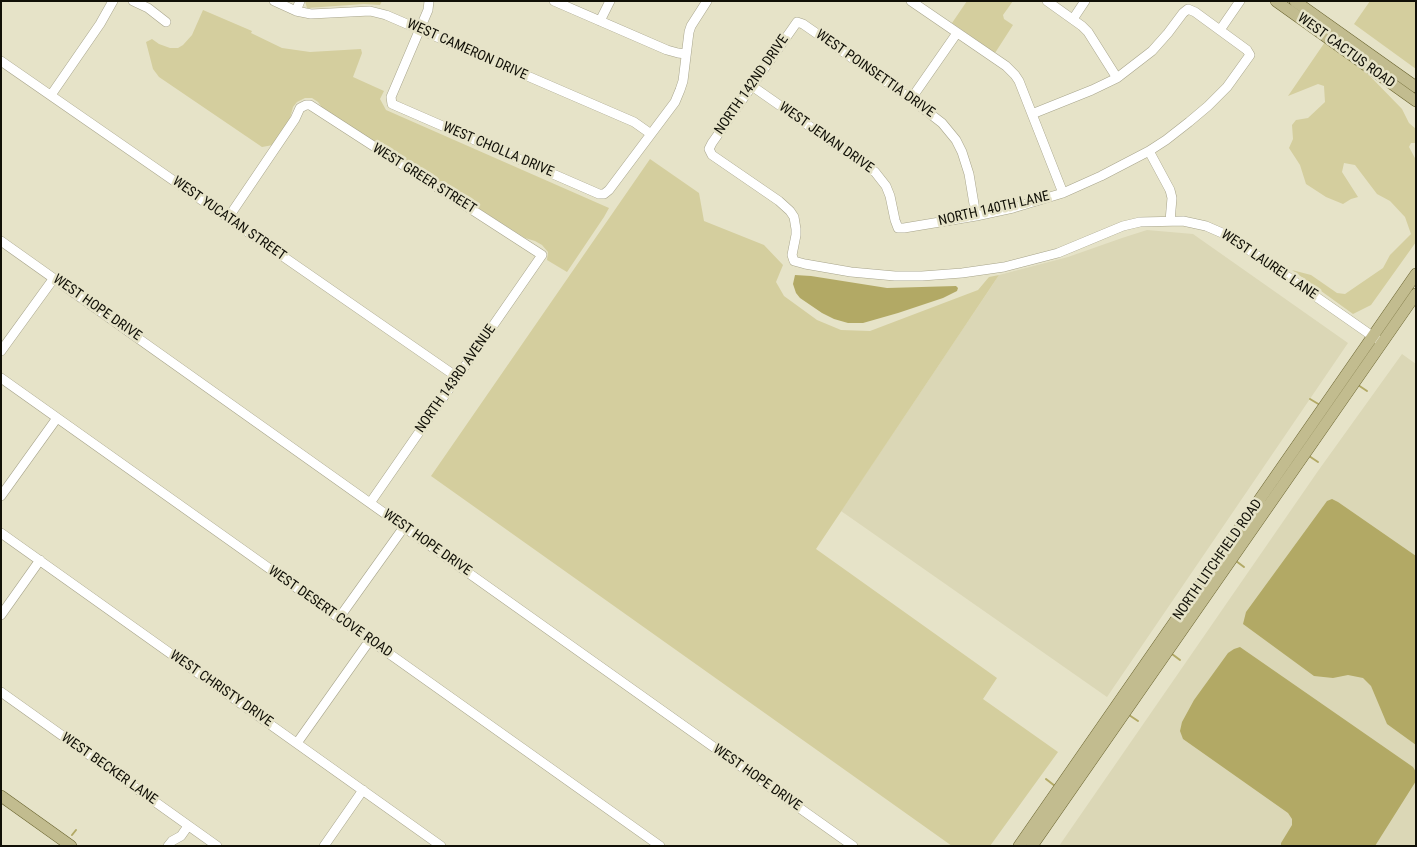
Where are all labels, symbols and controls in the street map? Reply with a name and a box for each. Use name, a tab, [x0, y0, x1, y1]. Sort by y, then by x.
street label: WEST CACTUS ROAD	[1294, 10, 1398, 92]
street label: WEST CAMERON DRIVE	[404, 16, 530, 84]
street label: WEST POINSETTIA DRIVE	[812, 27, 938, 121]
street label: NORTH 142ND DRIVE	[711, 32, 793, 138]
street label: WEST JENAN DRIVE	[775, 99, 877, 177]
street label: WEST CHOLLA DRIVE	[440, 119, 556, 181]
street label: WEST GREER STREET	[369, 140, 479, 218]
street label: WEST YUCATAN STREET	[169, 173, 289, 265]
street label: NORTH 140TH LANE	[937, 188, 1051, 230]
street label: WEST LAUREL LANE	[1218, 227, 1320, 303]
street label: WEST HOPE DRIVE	[50, 271, 144, 345]
street label: NORTH 143RD AVENUE	[412, 322, 500, 436]
street label: NORTH LITCHFIELD ROAD	[1170, 496, 1266, 624]
street label: WEST HOPE DRIVE	[380, 506, 474, 580]
street label: WEST DESERT COVE ROAD	[265, 563, 395, 661]
street label: WEST CHRISTY DRIVE	[166, 647, 276, 731]
street label: WEST BECKER LANE	[58, 730, 160, 808]
street label: WEST HOPE DRIVE	[710, 741, 804, 815]

